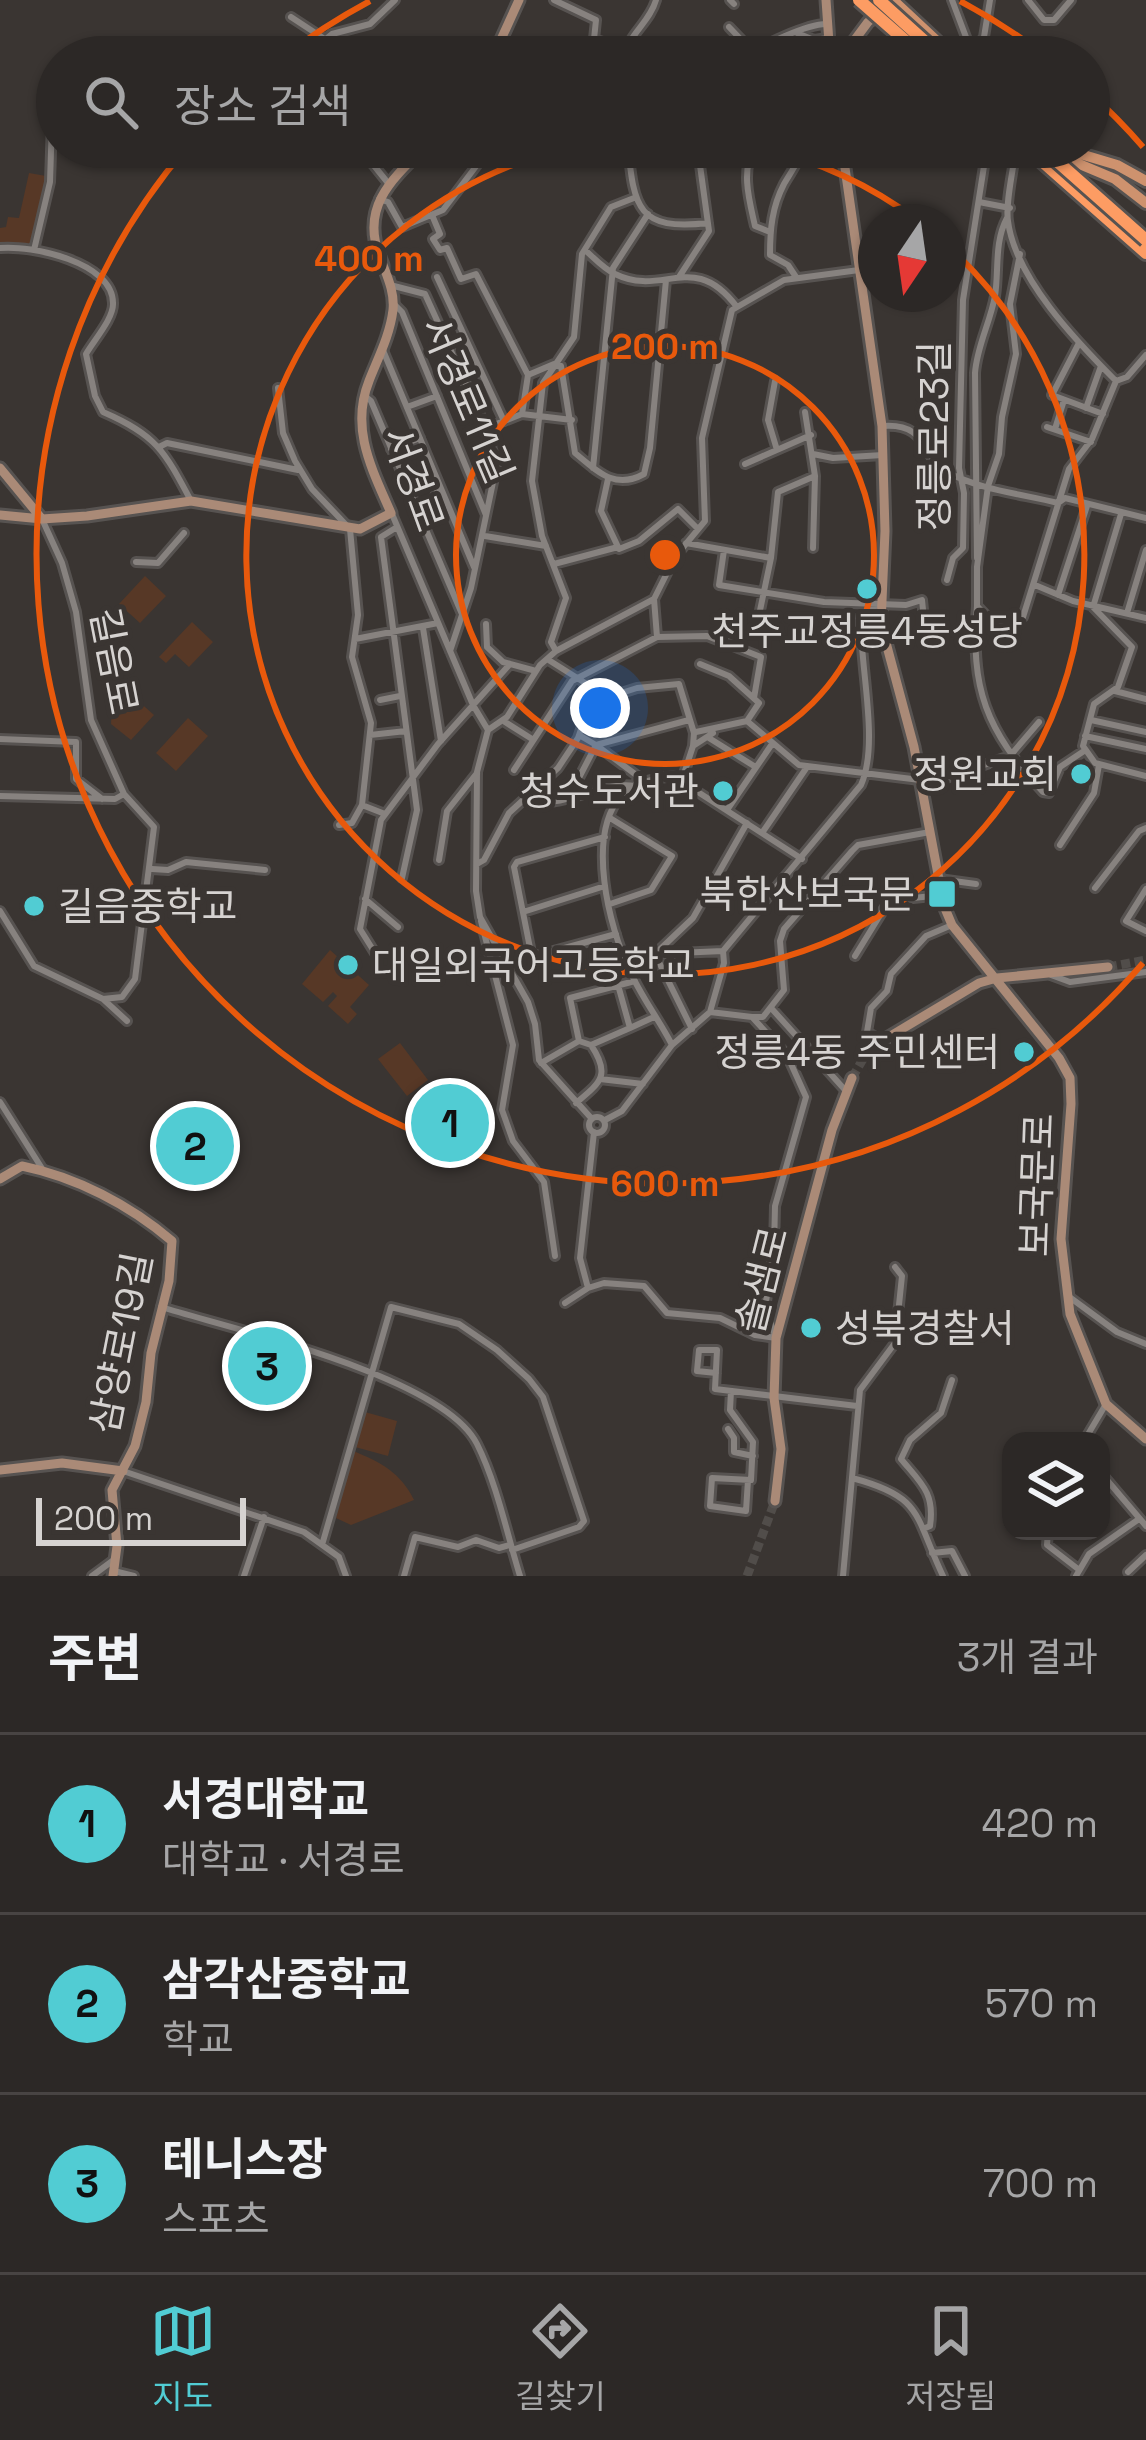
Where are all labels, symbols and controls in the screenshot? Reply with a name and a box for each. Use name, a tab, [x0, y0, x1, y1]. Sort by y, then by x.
search box	[36, 36, 1110, 168]
icon: search	[78, 69, 144, 135]
text: 장소 검색	[174, 78, 351, 135]
north arrow	[858, 204, 966, 312]
text: 400 m	[314, 236, 424, 282]
street label: 서경로11길	[411, 310, 523, 490]
text: 200 m	[611, 324, 719, 370]
street label: 정릉로23길	[910, 341, 959, 531]
street label: 서경로	[373, 420, 453, 538]
centre of rings	[644, 534, 686, 576]
marker: 천주교정릉4동성당	[854, 576, 880, 602]
street label: 길음로	[80, 603, 148, 719]
place label: 천주교정릉4동성당	[711, 607, 1023, 656]
your location	[570, 678, 630, 738]
place label: 정원교회	[913, 750, 1057, 799]
marker: 정원교회	[1068, 761, 1094, 787]
place label: 청수도서관	[520, 767, 699, 816]
marker: 청수도서관	[710, 778, 736, 804]
place label: 북한산보국문	[700, 870, 915, 919]
marker: 북한산보국문	[926, 878, 958, 910]
place label: 길음중학교	[58, 882, 237, 931]
marker: 길음중학교	[21, 893, 47, 919]
place label: 대일외국어고등학교	[372, 941, 695, 990]
marker: 대일외국어고등학교	[335, 952, 361, 978]
place label: 정릉4동 주민센터	[714, 1028, 1000, 1077]
marker: 정릉4동 주민센터	[1011, 1039, 1037, 1065]
pin: 1	[411, 1078, 489, 1168]
pin: 2	[156, 1101, 234, 1191]
street label: 보국문로	[1010, 1112, 1064, 1258]
text: 600 m	[611, 1161, 719, 1207]
street label: 솔샘로	[725, 1222, 799, 1338]
street label: 삼양로19길	[79, 1248, 163, 1438]
place label: 성북경찰서	[835, 1304, 1014, 1353]
marker: 성북경찰서	[798, 1315, 824, 1341]
pin: 3	[228, 1321, 306, 1411]
map controls	[1002, 1432, 1110, 1540]
button: layers	[1002, 1432, 1110, 1540]
scale bar	[36, 1492, 246, 1545]
text: 200 m	[54, 1498, 153, 1540]
text: 주변	[48, 1626, 142, 1691]
text: 3개 결과	[957, 1633, 1098, 1682]
text: 서경대학교	[162, 1771, 369, 1828]
text: 1	[78, 1799, 96, 1848]
text: 420 m	[982, 1799, 1098, 1848]
text: 대학교 · 서경로	[162, 1835, 405, 1884]
text: 삼각산중학교	[162, 1951, 410, 2008]
text: 2	[75, 1979, 99, 2028]
text: 570 m	[985, 1979, 1098, 2028]
text: 학교	[162, 2015, 234, 2064]
text: 테니스장	[162, 2131, 328, 2188]
text: 3	[75, 2159, 99, 2208]
text: 700 m	[983, 2159, 1098, 2208]
text: 스포츠	[162, 2195, 270, 2244]
tab: 지도	[150, 2298, 216, 2418]
tab: 길찾기	[515, 2298, 606, 2418]
tab: 저장됨	[905, 2298, 996, 2418]

